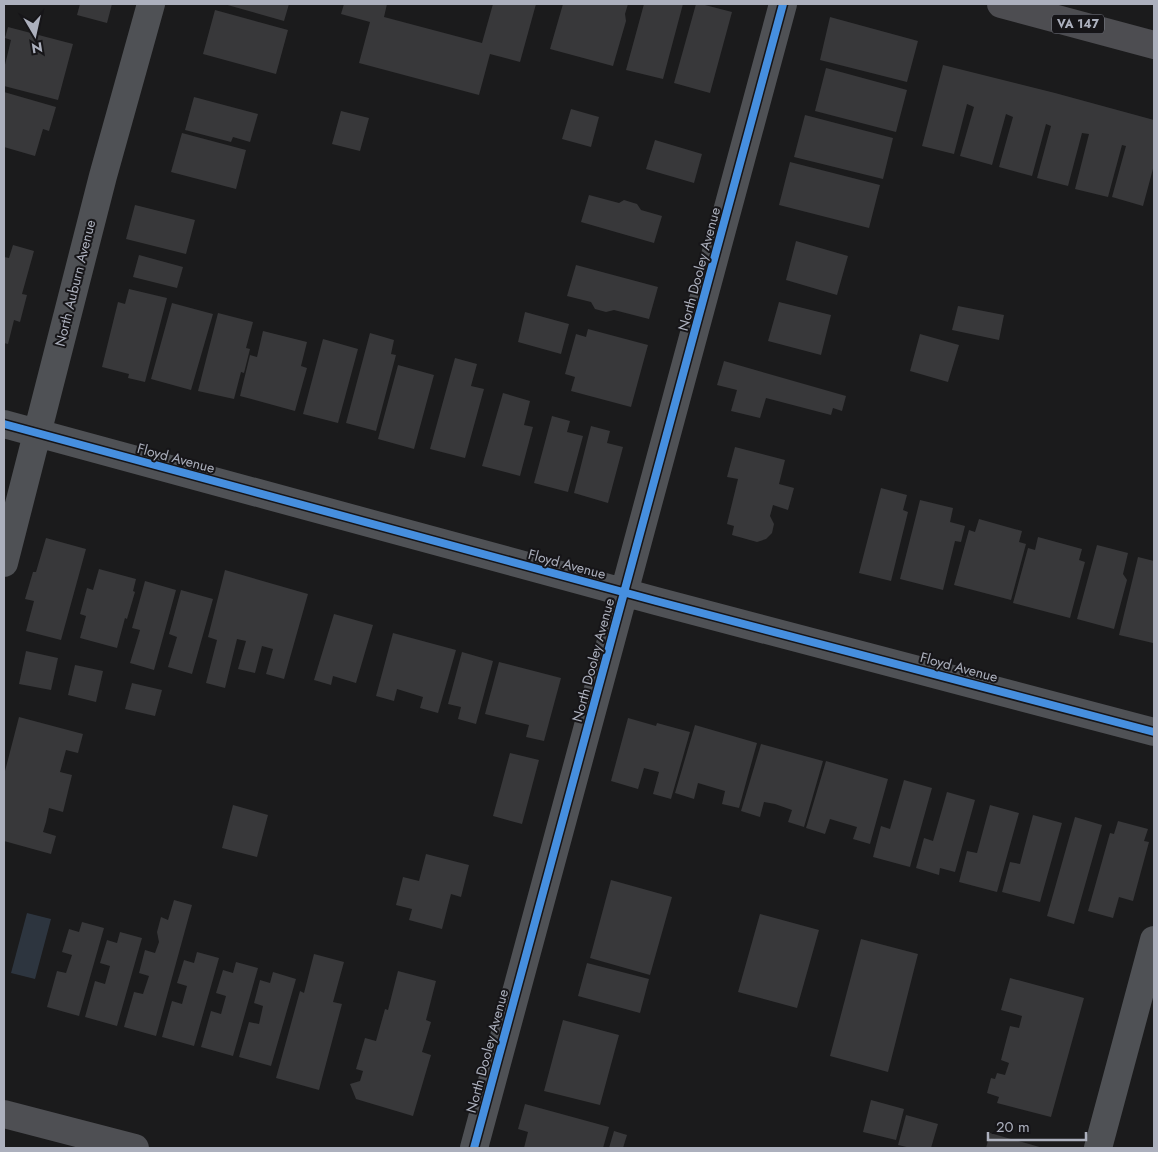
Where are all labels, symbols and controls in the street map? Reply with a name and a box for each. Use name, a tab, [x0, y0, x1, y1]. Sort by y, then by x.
north arrow	[10, 10, 60, 60]
road number: VA 147	[1052, 14, 1104, 34]
text: N	[30, 37, 44, 59]
street label: North Dooley Avenue	[673, 205, 725, 333]
street label: North Auburn Avenue	[50, 218, 100, 348]
street label: Floyd Avenue	[135, 438, 217, 478]
street label: Floyd Avenue	[526, 544, 608, 584]
street label: North Dooley Avenue	[567, 596, 619, 724]
street label: Floyd Avenue	[918, 647, 1000, 687]
street label: North Dooley Avenue	[461, 987, 513, 1115]
scale bar	[988, 1110, 1086, 1142]
text: 20 m	[996, 1116, 1030, 1138]

